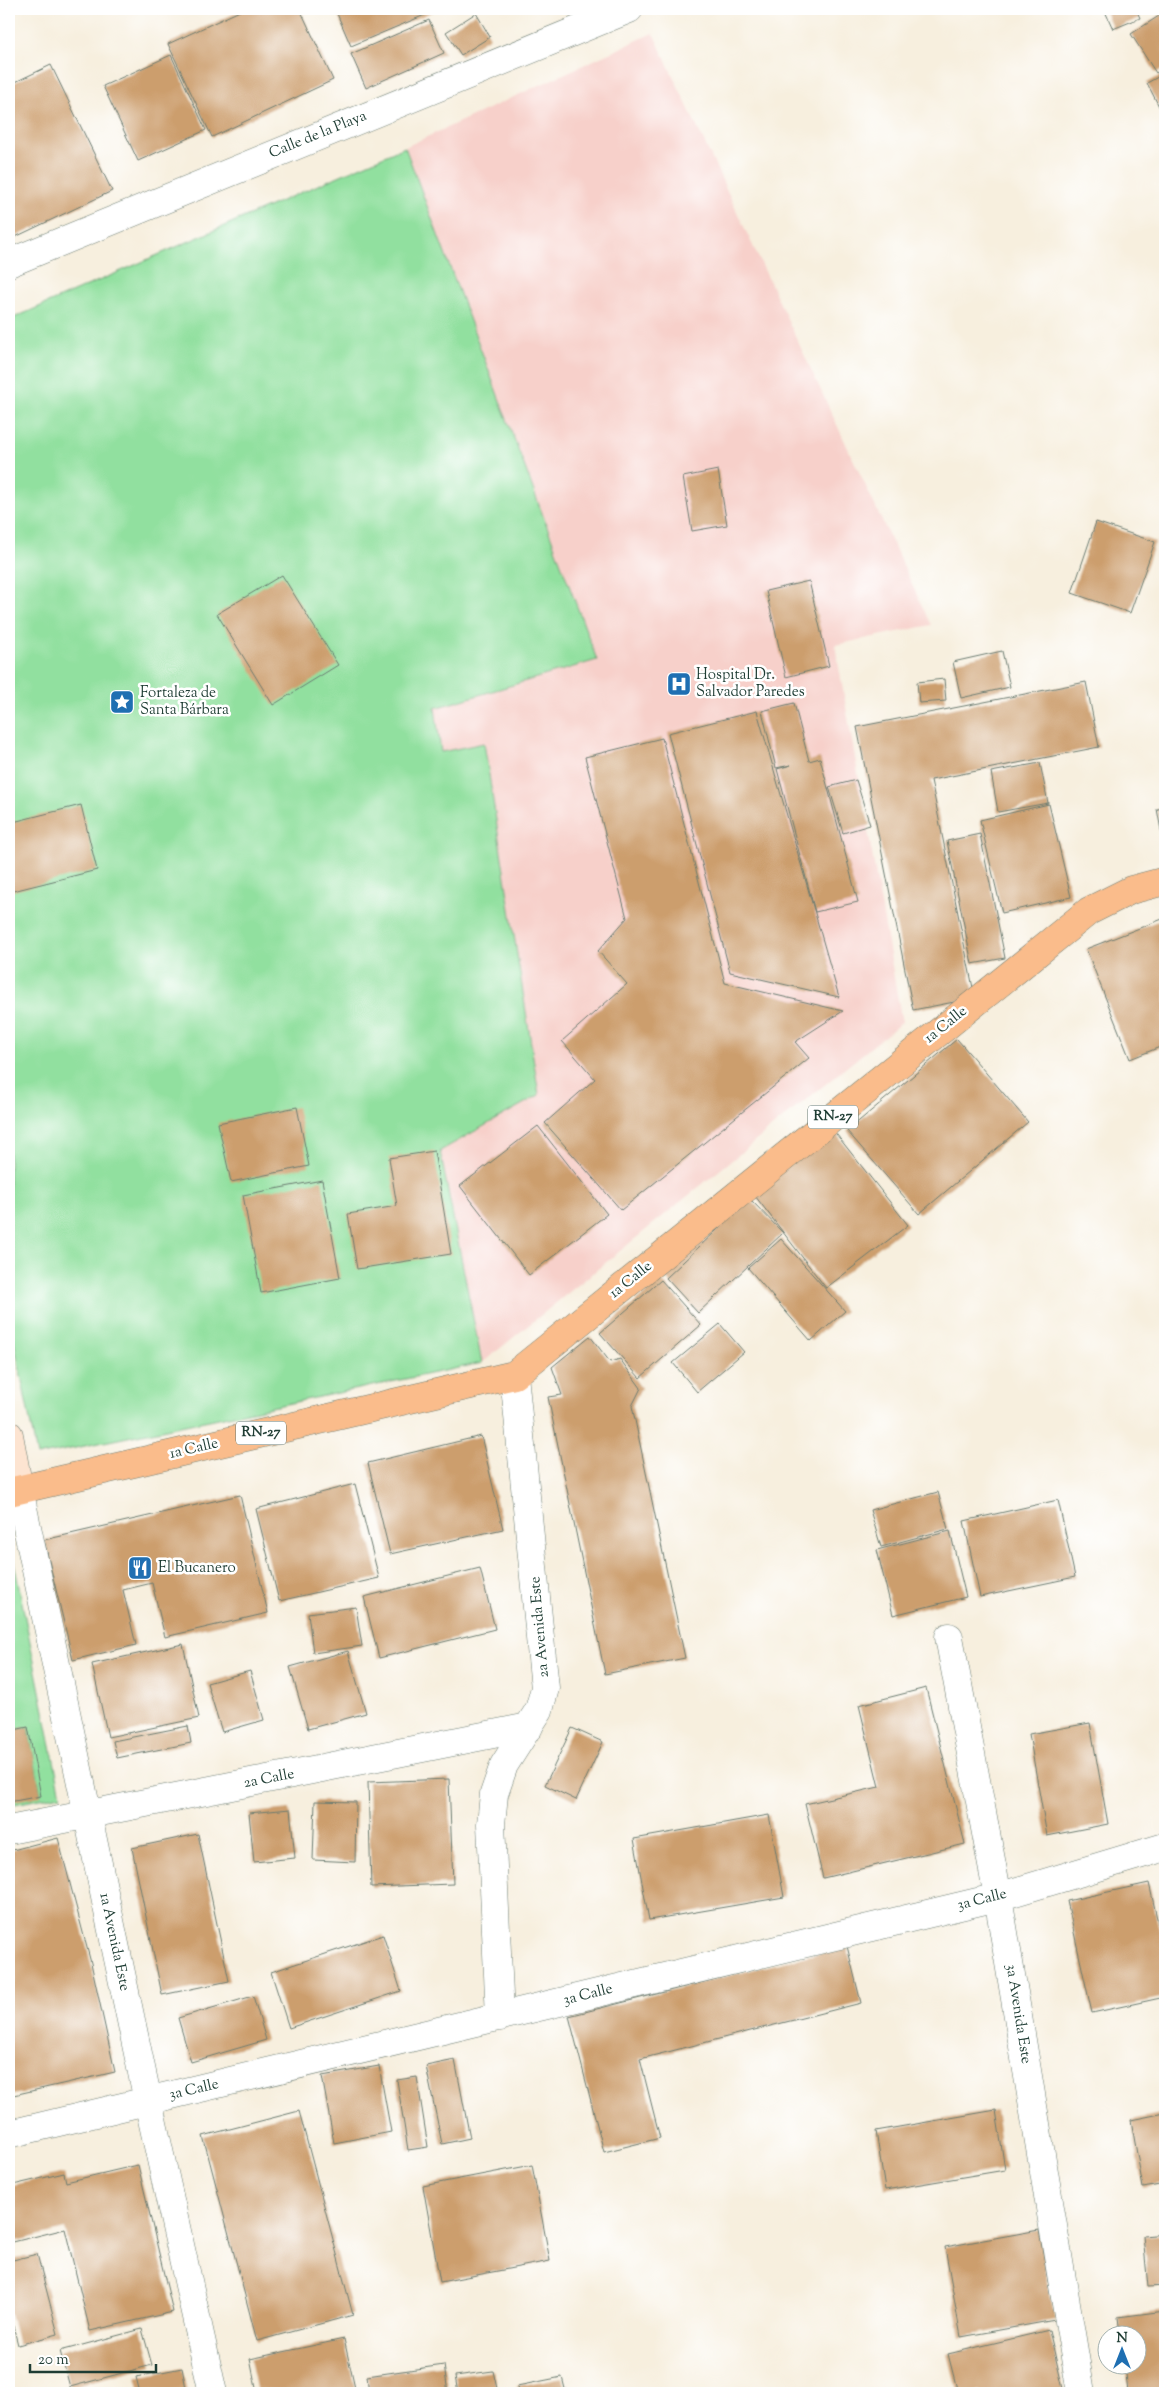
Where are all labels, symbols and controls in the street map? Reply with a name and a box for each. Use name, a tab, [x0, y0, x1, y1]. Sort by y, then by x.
street label: Calle de la Playa	[266, 106, 370, 164]
place label: Hospital Dr. Salvador Paredes	[696, 665, 805, 703]
hospital icon: Hospital Dr. Salvador Paredes	[666, 671, 692, 697]
place label: Fortaleza de Santa Bárbara	[140, 683, 229, 721]
place icon: Fortaleza de Santa Bárbara	[109, 689, 135, 715]
street label: 1a Calle	[920, 1001, 972, 1049]
road number: RN-27	[808, 1106, 858, 1128]
street label: 1a Calle	[605, 1256, 657, 1304]
road number: RN-27	[236, 1422, 286, 1445]
street label: 1a Calle	[168, 1433, 220, 1465]
restaurant icon: El Bucanero	[127, 1555, 153, 1581]
place label: El Bucanero	[158, 1558, 236, 1579]
street label: 2a Avenida Este	[525, 1575, 555, 1679]
street label: 2a Calle	[242, 1764, 296, 1794]
street label: 3a Calle	[955, 1884, 1009, 1916]
street label: 1a Avenida Este	[93, 1891, 135, 1993]
street label: 3a Avenida Este	[1000, 1963, 1036, 2065]
street label: 3a Calle	[561, 1979, 615, 2011]
street label: 3a Calle	[167, 2074, 221, 2106]
north arrow	[1096, 2324, 1146, 2374]
text: N	[1116, 2329, 1128, 2349]
scale bar	[30, 2342, 156, 2374]
text: 20 m	[38, 2350, 69, 2371]

